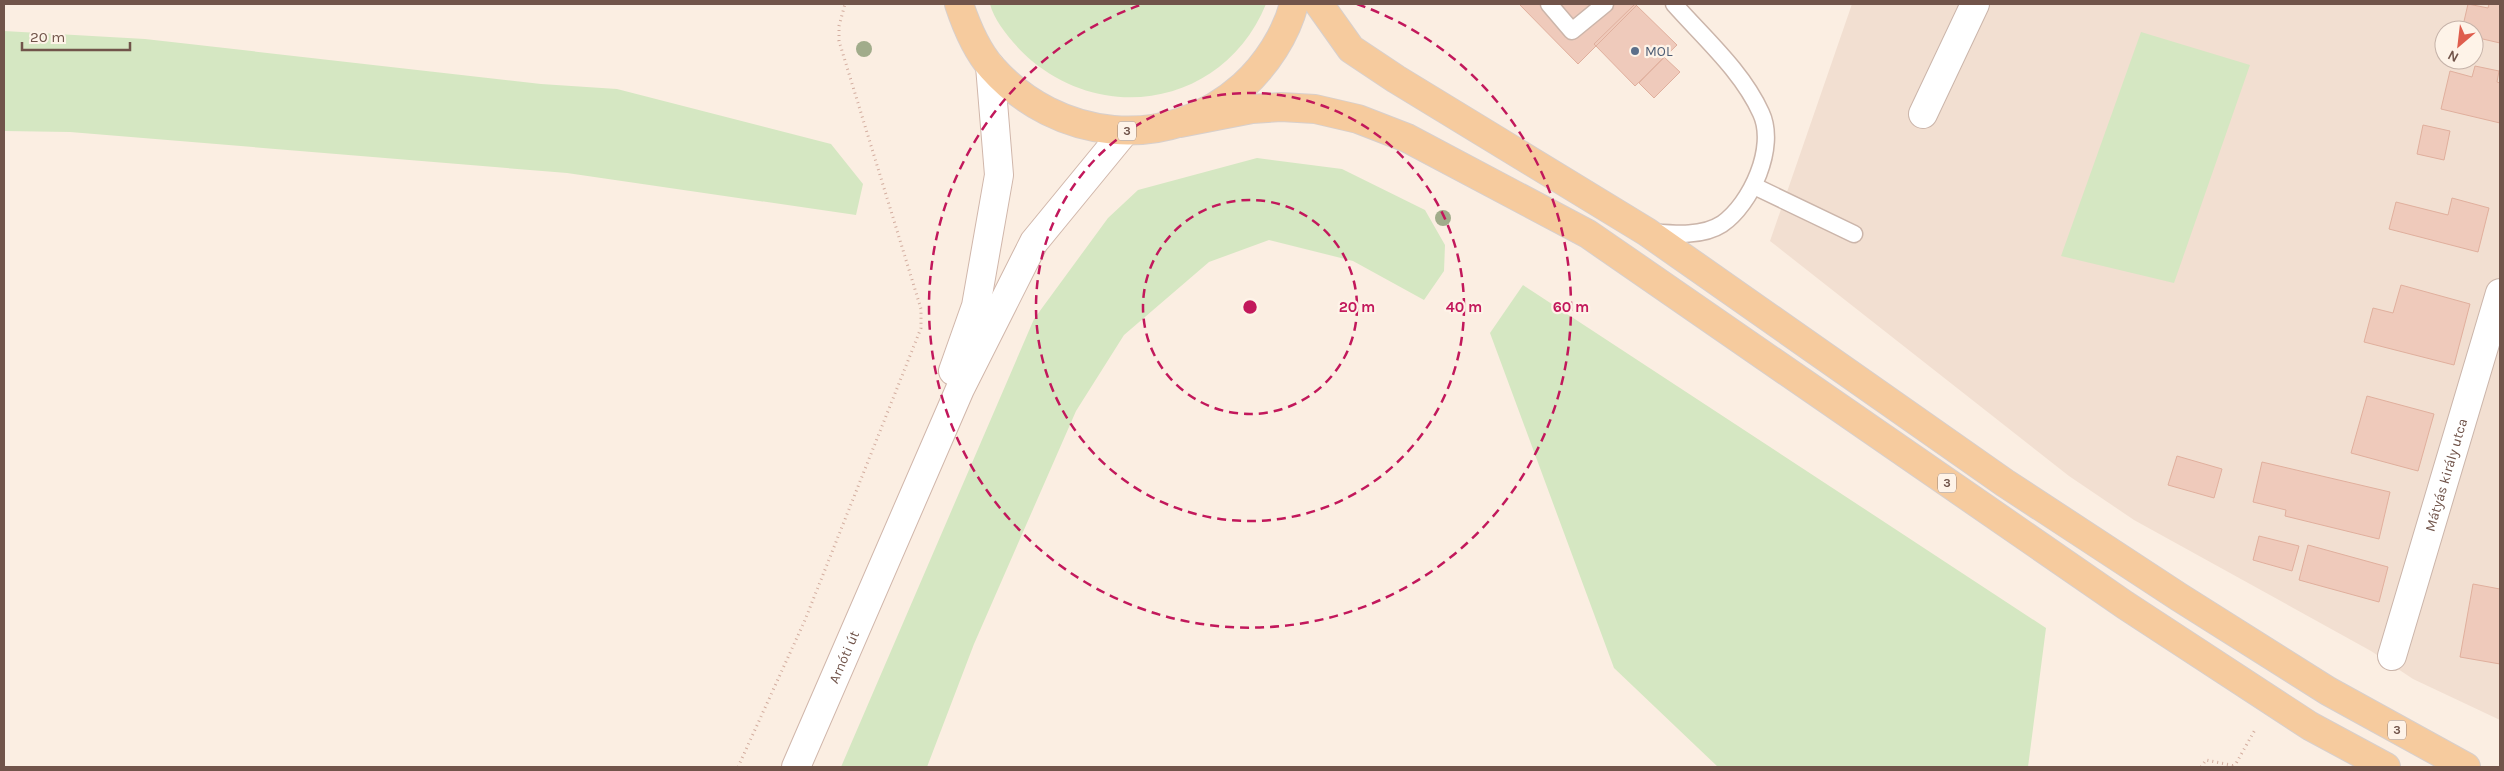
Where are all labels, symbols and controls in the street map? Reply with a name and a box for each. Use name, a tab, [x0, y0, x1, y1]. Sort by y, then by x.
scale bar	[22, 20, 130, 52]
north arrow	[2434, 20, 2484, 70]
text: 20 m	[30, 28, 65, 46]
place label: MOL	[1645, 43, 1673, 60]
marker: MOL	[1629, 45, 1641, 57]
text: N	[2445, 46, 2462, 66]
road number: 3	[1118, 122, 1136, 140]
centre of rings	[1241, 298, 1259, 316]
text: 20 m	[1339, 298, 1375, 316]
text: 40 m	[1446, 298, 1482, 316]
text: 60 m	[1553, 298, 1589, 316]
street label: Mátyás király utca	[2421, 416, 2471, 533]
road number: 3	[1938, 473, 1956, 492]
street label: Arnóti út	[825, 628, 863, 686]
road number: 3	[2388, 720, 2406, 740]

